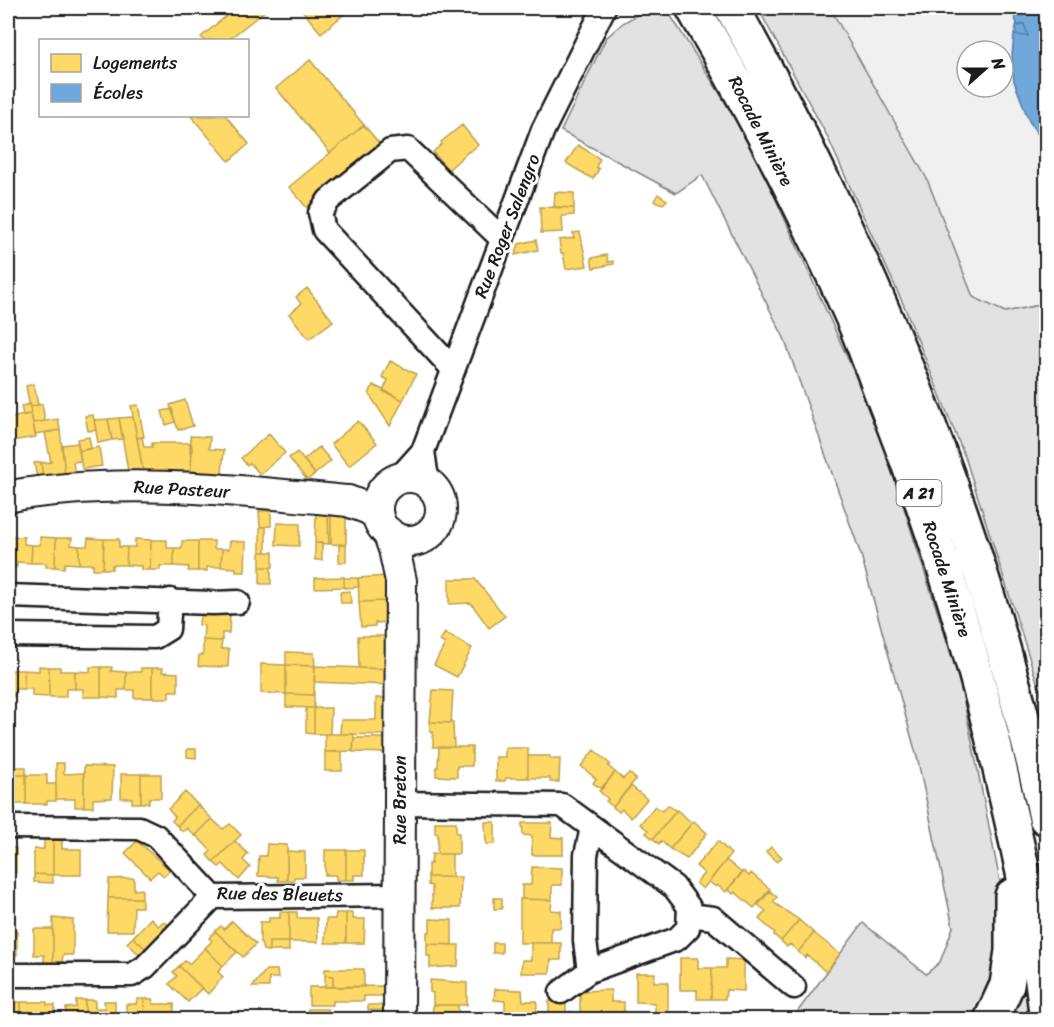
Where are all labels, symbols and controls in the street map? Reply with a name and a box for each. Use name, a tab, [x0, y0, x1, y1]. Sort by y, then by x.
legend	[39, 39, 249, 117]
north arrow	[955, 39, 1015, 99]
text: Logements	[93, 47, 178, 79]
text: N	[983, 52, 1014, 75]
street label: Rocade Minière	[719, 70, 803, 192]
text: Écoles	[93, 77, 143, 109]
street label: Rue Roger Salengro	[465, 149, 549, 303]
street label: Rue Pasteur	[133, 470, 233, 508]
road number: A 21	[896, 480, 942, 506]
street label: Rocade Minière	[913, 517, 981, 642]
street label: Rue Breton	[384, 755, 416, 844]
street label: Rue des Bleuets	[217, 877, 344, 911]

